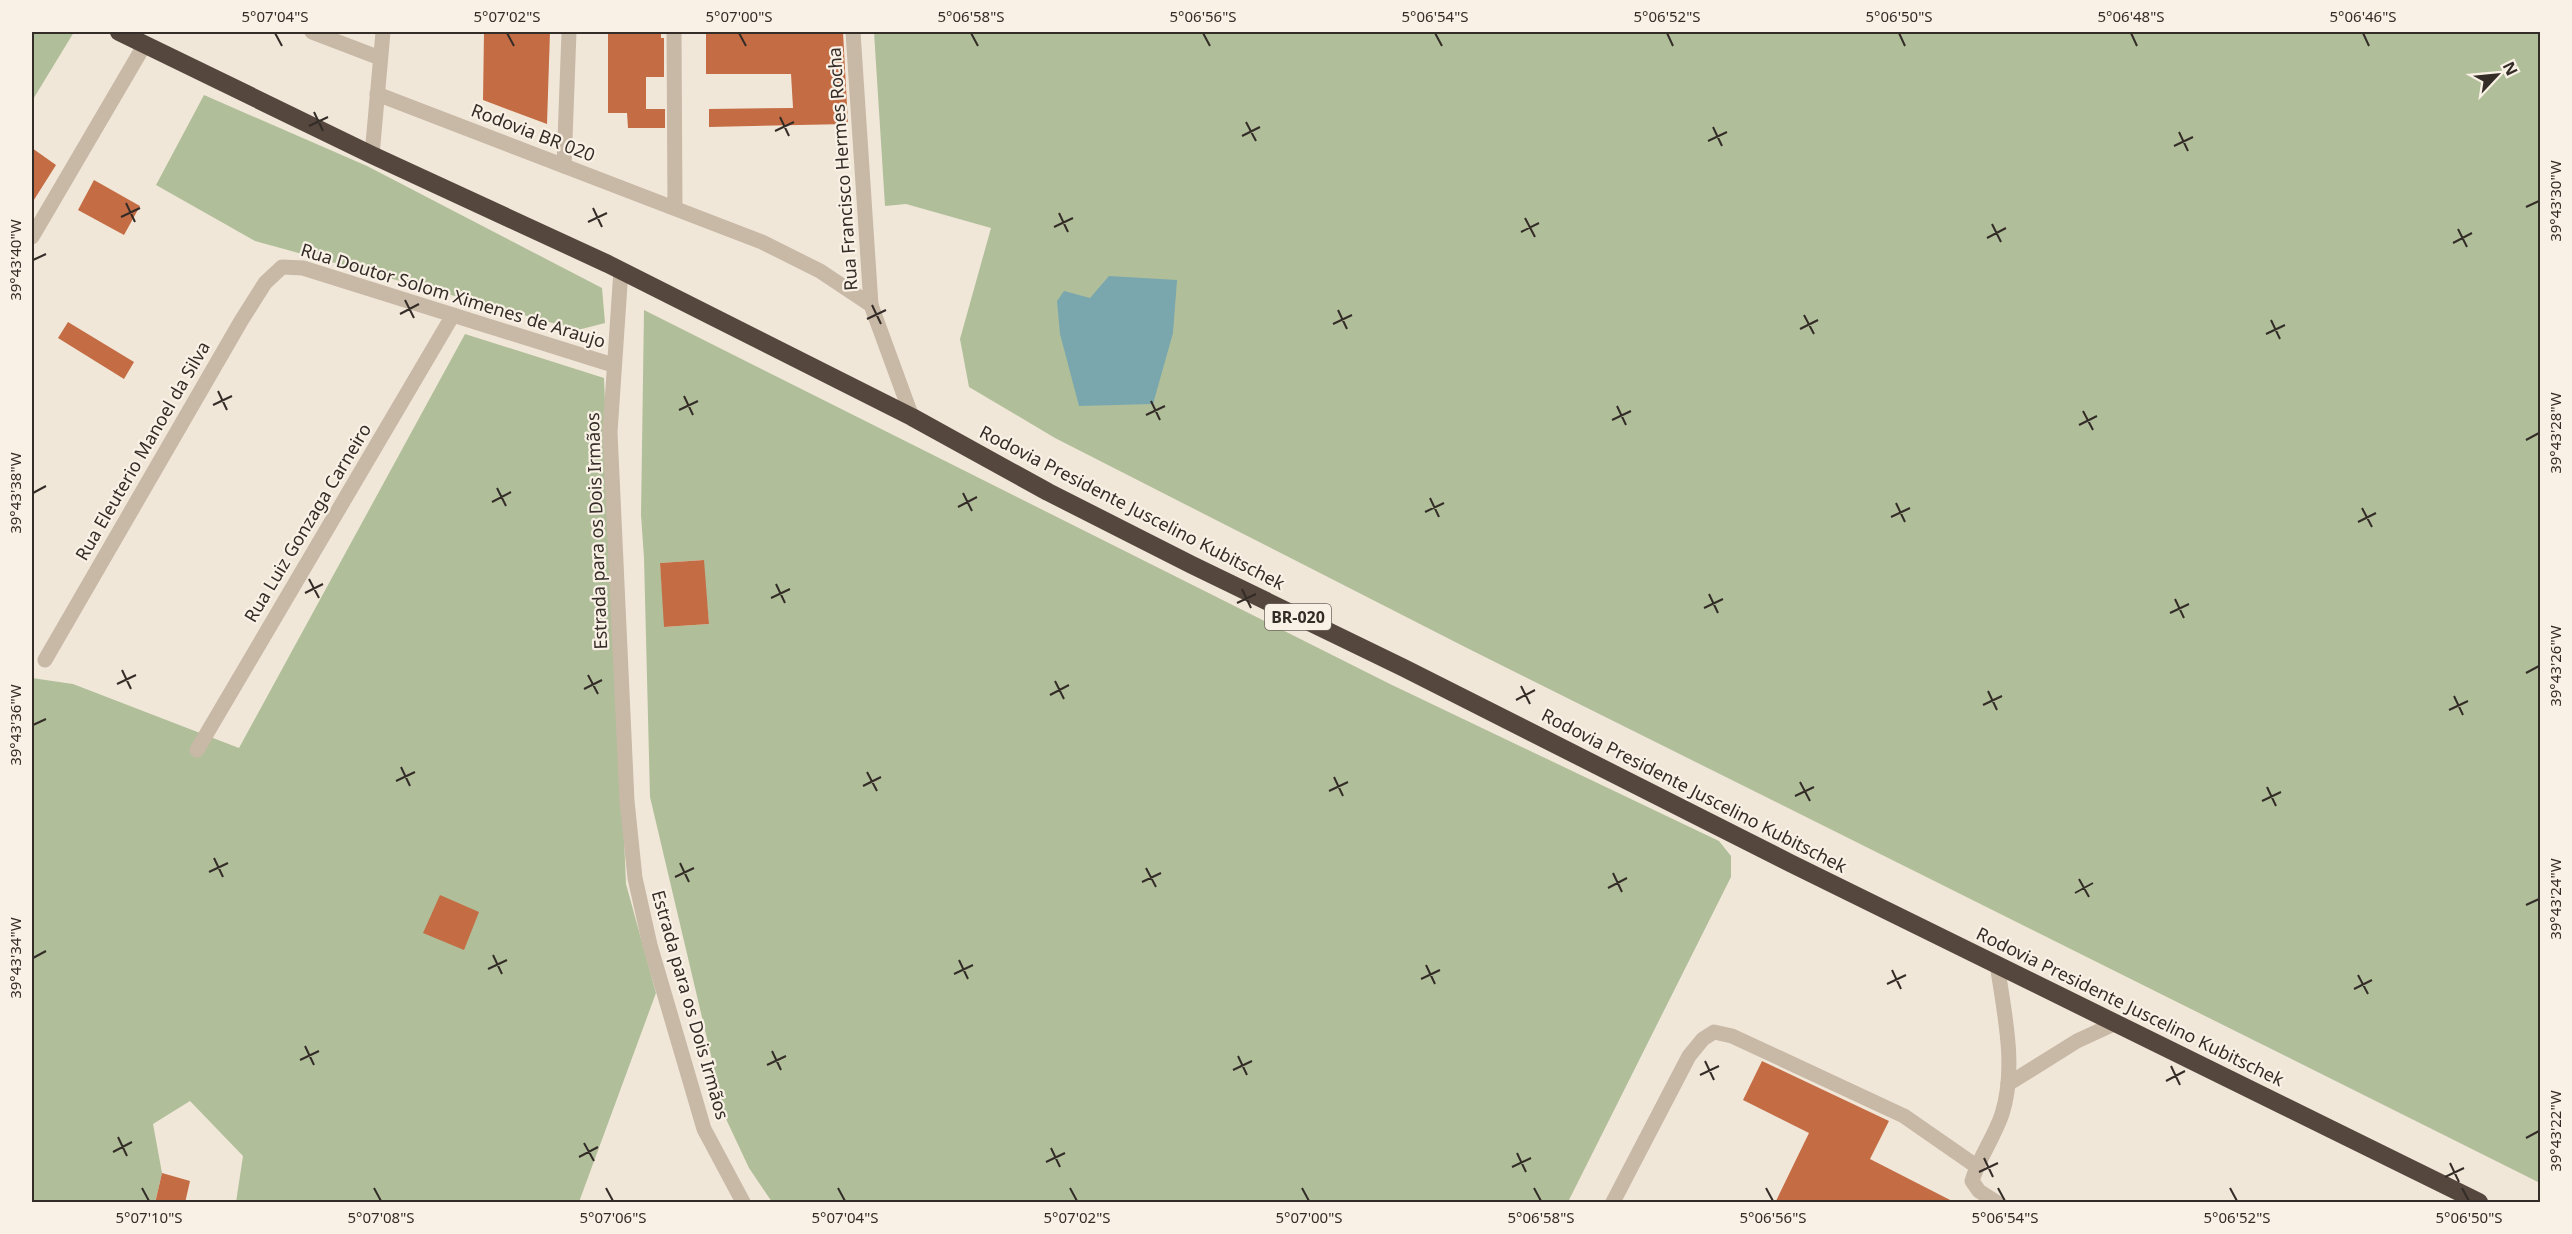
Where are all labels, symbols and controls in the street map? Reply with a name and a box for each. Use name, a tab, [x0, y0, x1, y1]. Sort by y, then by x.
text: 5°07'04"S	[241, 6, 309, 26]
text: 5°07'02"S	[473, 6, 541, 26]
text: 5°07'00"S	[705, 6, 773, 26]
text: 5°06'58"S	[937, 6, 1005, 26]
text: 5°06'56"S	[1169, 6, 1237, 26]
text: 5°06'54"S	[1401, 6, 1469, 26]
text: 5°06'52"S	[1633, 6, 1701, 26]
text: 5°06'50"S	[1865, 6, 1933, 26]
text: 5°06'48"S	[2097, 6, 2165, 26]
text: 5°06'46"S	[2329, 6, 2397, 26]
north arrow	[2467, 45, 2527, 105]
street label: Rua Francisco Hermes Rocha	[822, 47, 862, 292]
text: N	[2498, 58, 2523, 79]
street label: Rodovia BR 020	[468, 97, 599, 167]
text: 39°43'30"W	[2545, 160, 2565, 242]
text: 39°43'40"W	[5, 219, 25, 301]
street label: Rua Doutor Solom Ximenes de Araujo	[298, 237, 609, 353]
street label: Rua Eleuterio Manoel da Silva	[69, 336, 215, 565]
text: 39°43'28"W	[2545, 392, 2565, 474]
street label: Estrada para os Dois Irmãos	[580, 412, 612, 650]
street label: Rua Luiz Gonzaga Carneiro	[238, 419, 376, 626]
street label: Rodovia Presidente Juscelino Kubitschek	[976, 419, 1289, 595]
text: 39°43'38"W	[5, 452, 25, 534]
road number: BR-020	[1265, 604, 1331, 630]
text: 39°43'26"W	[2545, 625, 2565, 707]
text: 39°43'36"W	[5, 684, 25, 766]
street label: Rodovia Presidente Juscelino Kubitschek	[1538, 702, 1851, 878]
text: 39°43'24"W	[2545, 858, 2565, 940]
street label: Estrada para os Dois Irmãos	[647, 887, 735, 1122]
text: 39°43'34"W	[5, 917, 25, 999]
street label: Rodovia Presidente Juscelino Kubitschek	[1973, 921, 2289, 1091]
text: 39°43'22"W	[2545, 1090, 2565, 1172]
text: 5°07'10"S	[115, 1207, 183, 1227]
text: 5°07'08"S	[347, 1207, 415, 1227]
text: 5°07'06"S	[579, 1207, 647, 1227]
text: 5°07'04"S	[811, 1207, 879, 1227]
text: 5°07'02"S	[1043, 1207, 1111, 1227]
text: 5°07'00"S	[1275, 1207, 1343, 1227]
text: 5°06'58"S	[1507, 1207, 1575, 1227]
text: 5°06'56"S	[1739, 1207, 1807, 1227]
text: 5°06'54"S	[1971, 1207, 2039, 1227]
text: 5°06'52"S	[2203, 1207, 2271, 1227]
text: 5°06'50"S	[2435, 1207, 2503, 1227]

